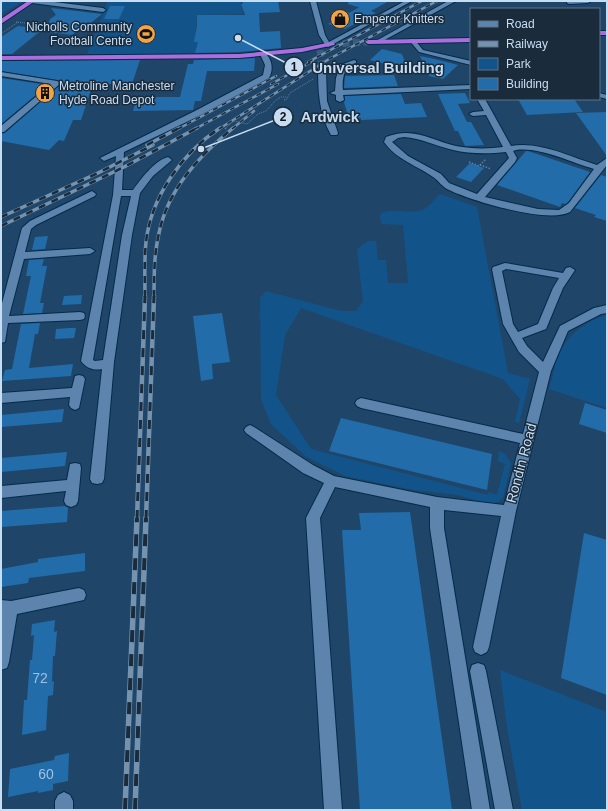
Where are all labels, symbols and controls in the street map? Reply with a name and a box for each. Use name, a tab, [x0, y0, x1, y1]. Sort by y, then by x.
shop icon: Emperor Knitters	[329, 8, 351, 30]
legend	[470, 8, 600, 100]
place label: Emperor Knitters	[354, 12, 444, 26]
text: Road	[506, 17, 535, 31]
place label: Nicholls Community Football Centre	[26, 20, 132, 48]
sports icon: Nicholls Community Football Centre	[135, 23, 157, 45]
text: Railway	[506, 37, 548, 51]
callout: Universal Building	[284, 54, 451, 81]
text: Park	[506, 57, 532, 71]
text: Universal Building	[312, 59, 444, 76]
text: 1	[291, 60, 298, 74]
text: Building	[506, 77, 549, 91]
place label: Metroline Manchester Hyde Road Depot	[59, 79, 174, 107]
building icon: Metroline Manchester Hyde Road Depot	[34, 82, 56, 104]
callout: Ardwick	[273, 103, 367, 130]
text: Ardwick	[301, 108, 360, 125]
text: 2	[280, 110, 287, 124]
street label: Rondin Road	[503, 421, 539, 505]
house number: 72	[32, 670, 48, 686]
house number: 60	[38, 766, 54, 782]

